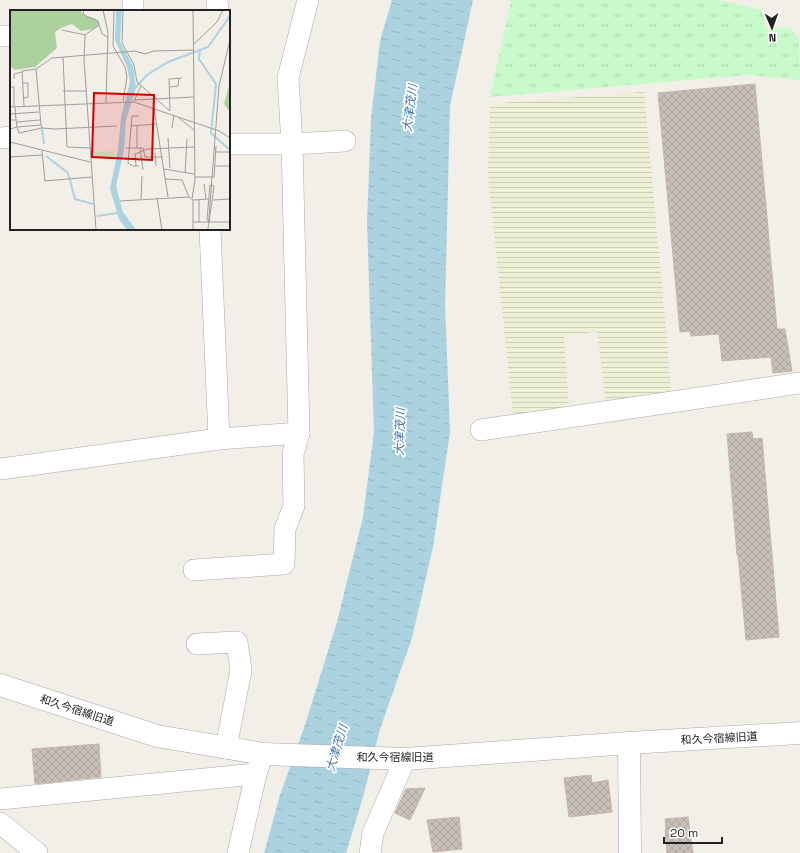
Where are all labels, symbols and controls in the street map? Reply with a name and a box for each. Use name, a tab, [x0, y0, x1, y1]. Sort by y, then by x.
north arrow	[752, 8, 792, 48]
inset map	[10, 10, 230, 230]
text: N	[768, 31, 776, 45]
water label: 大津茂川	[399, 81, 421, 133]
water label: 大津茂川	[391, 406, 409, 456]
street label: 和久今宿線旧道	[38, 691, 116, 729]
water label: 大津茂川	[322, 721, 352, 773]
street label: 和久今宿線旧道	[680, 729, 758, 747]
street label: 和久今宿線旧道	[357, 750, 434, 764]
scale bar	[664, 819, 722, 845]
text: 20 m	[670, 825, 698, 841]

